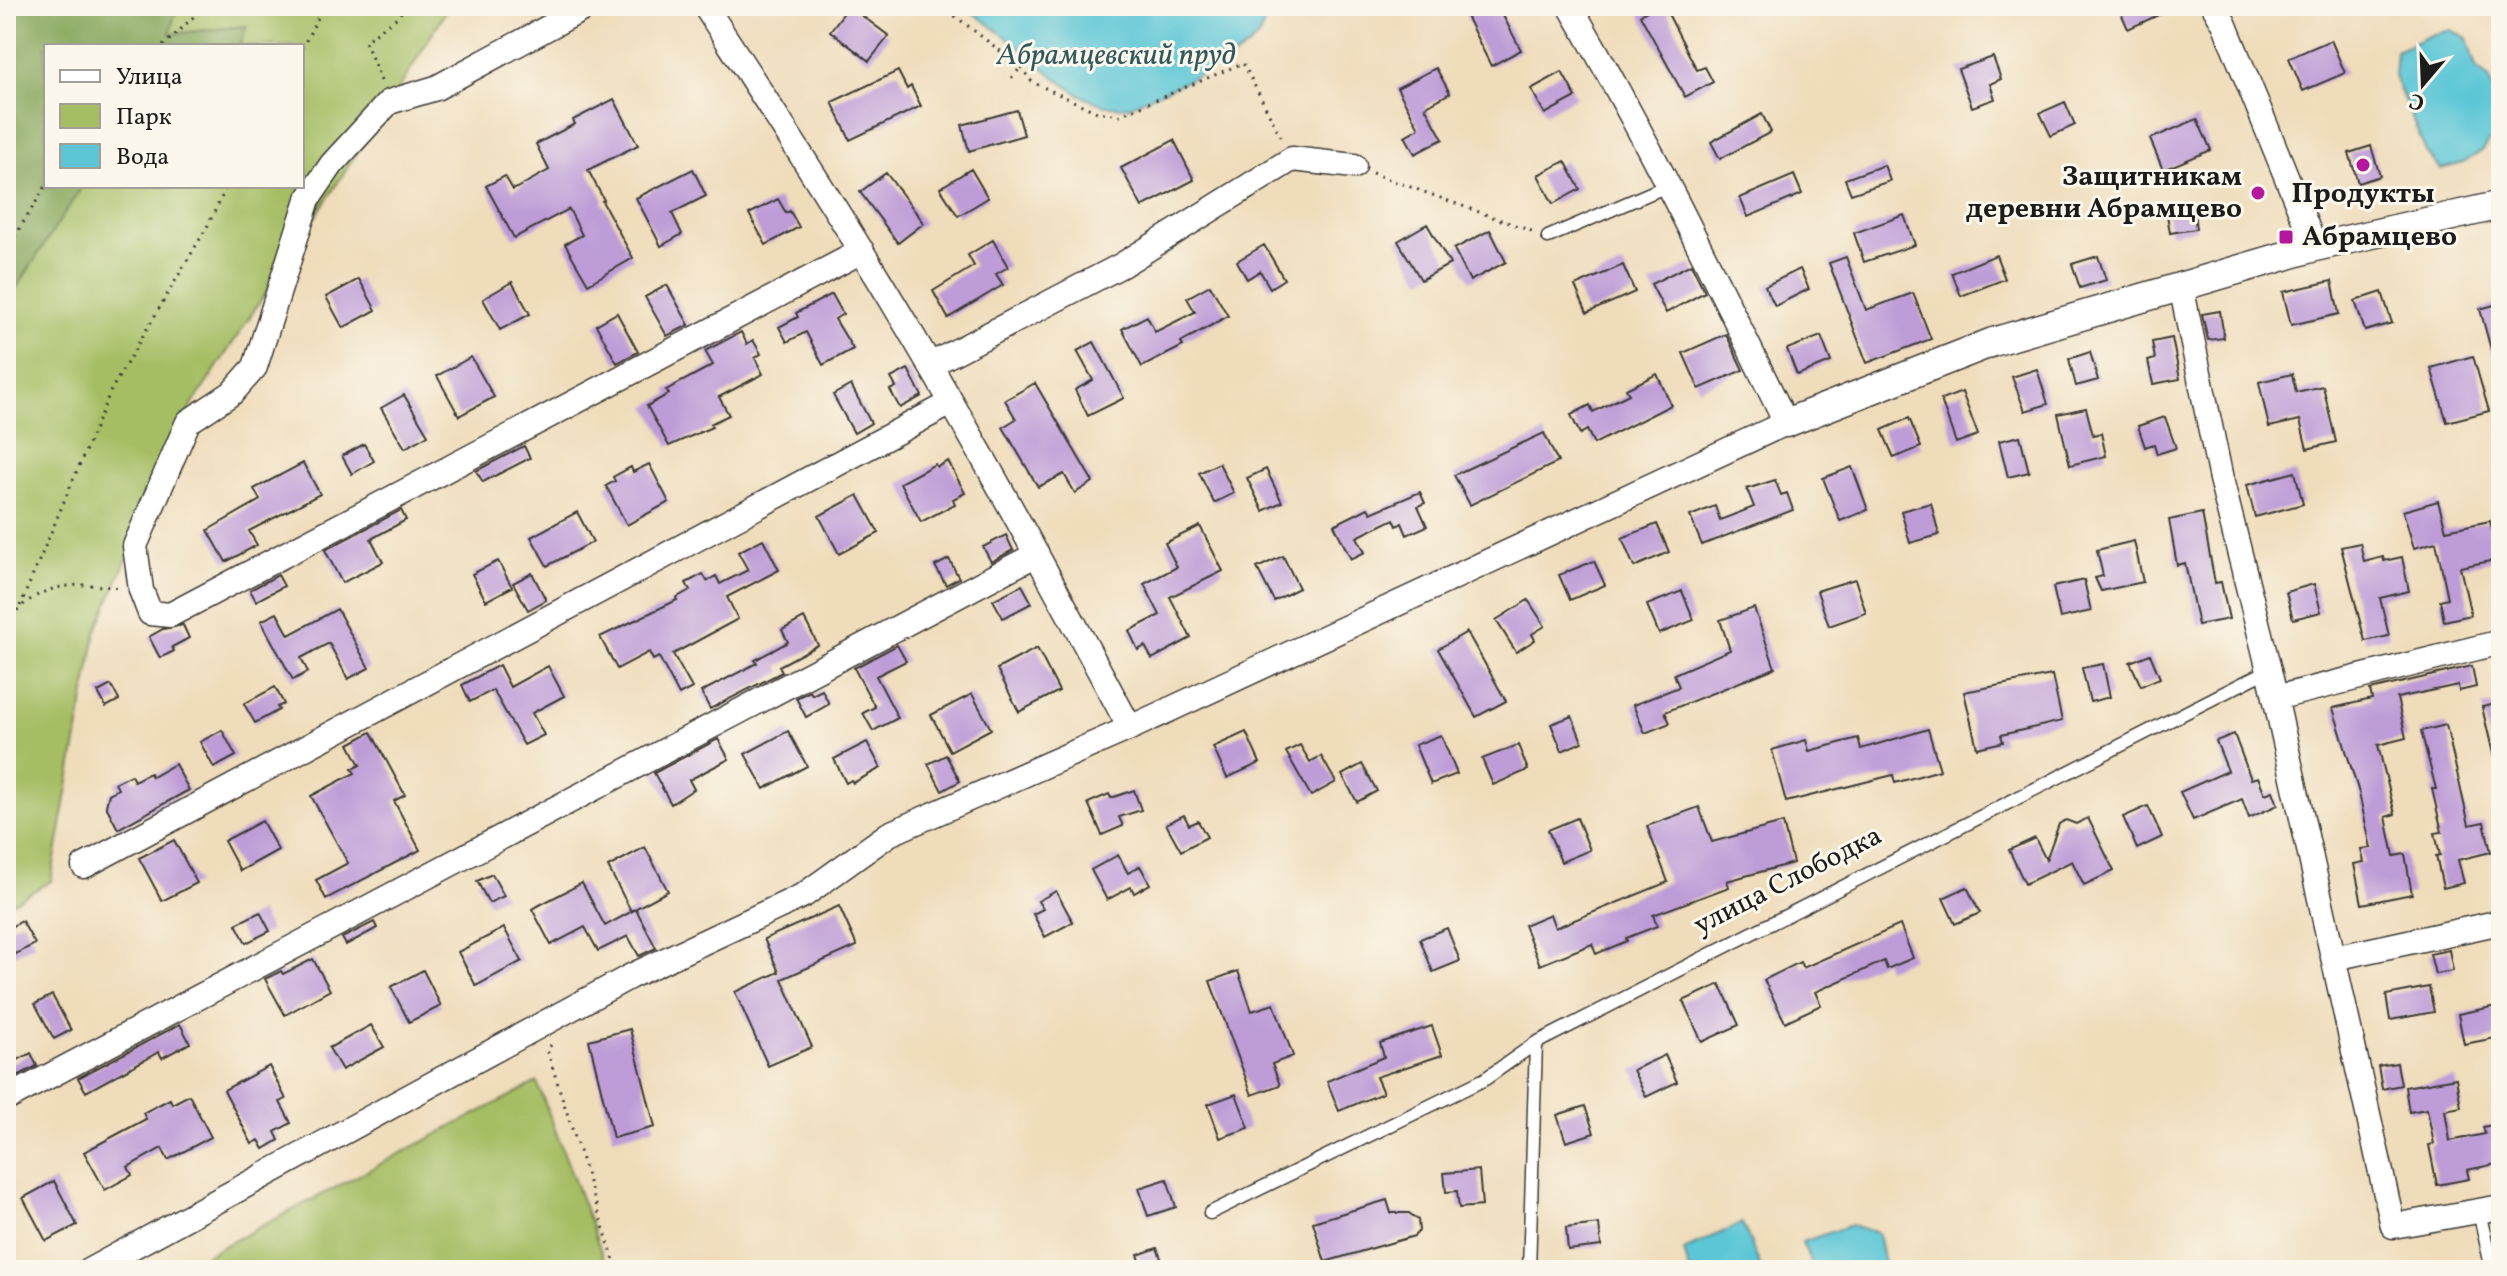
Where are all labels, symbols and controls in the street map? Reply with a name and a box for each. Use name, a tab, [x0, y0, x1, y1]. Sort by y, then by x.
water label: Абрамцевский пруд	[996, 35, 1236, 77]
legend	[44, 44, 304, 188]
north arrow	[2383, 44, 2463, 124]
text: Улица	[116, 61, 183, 95]
text: С	[2406, 84, 2429, 118]
text: Парк	[116, 101, 172, 135]
text: Вода	[116, 141, 169, 175]
marker: Продукты	[2354, 156, 2372, 174]
place label: Защитникам деревни Абрамцево	[1966, 158, 2242, 229]
place label: Продукты	[2291, 175, 2435, 214]
marker: Защитникам деревни Абрамцево	[2249, 184, 2267, 202]
place label: Абрамцево	[2302, 218, 2457, 257]
marker: Абрамцево	[2277, 228, 2295, 246]
street label: улица Слободка	[1687, 817, 1889, 945]

